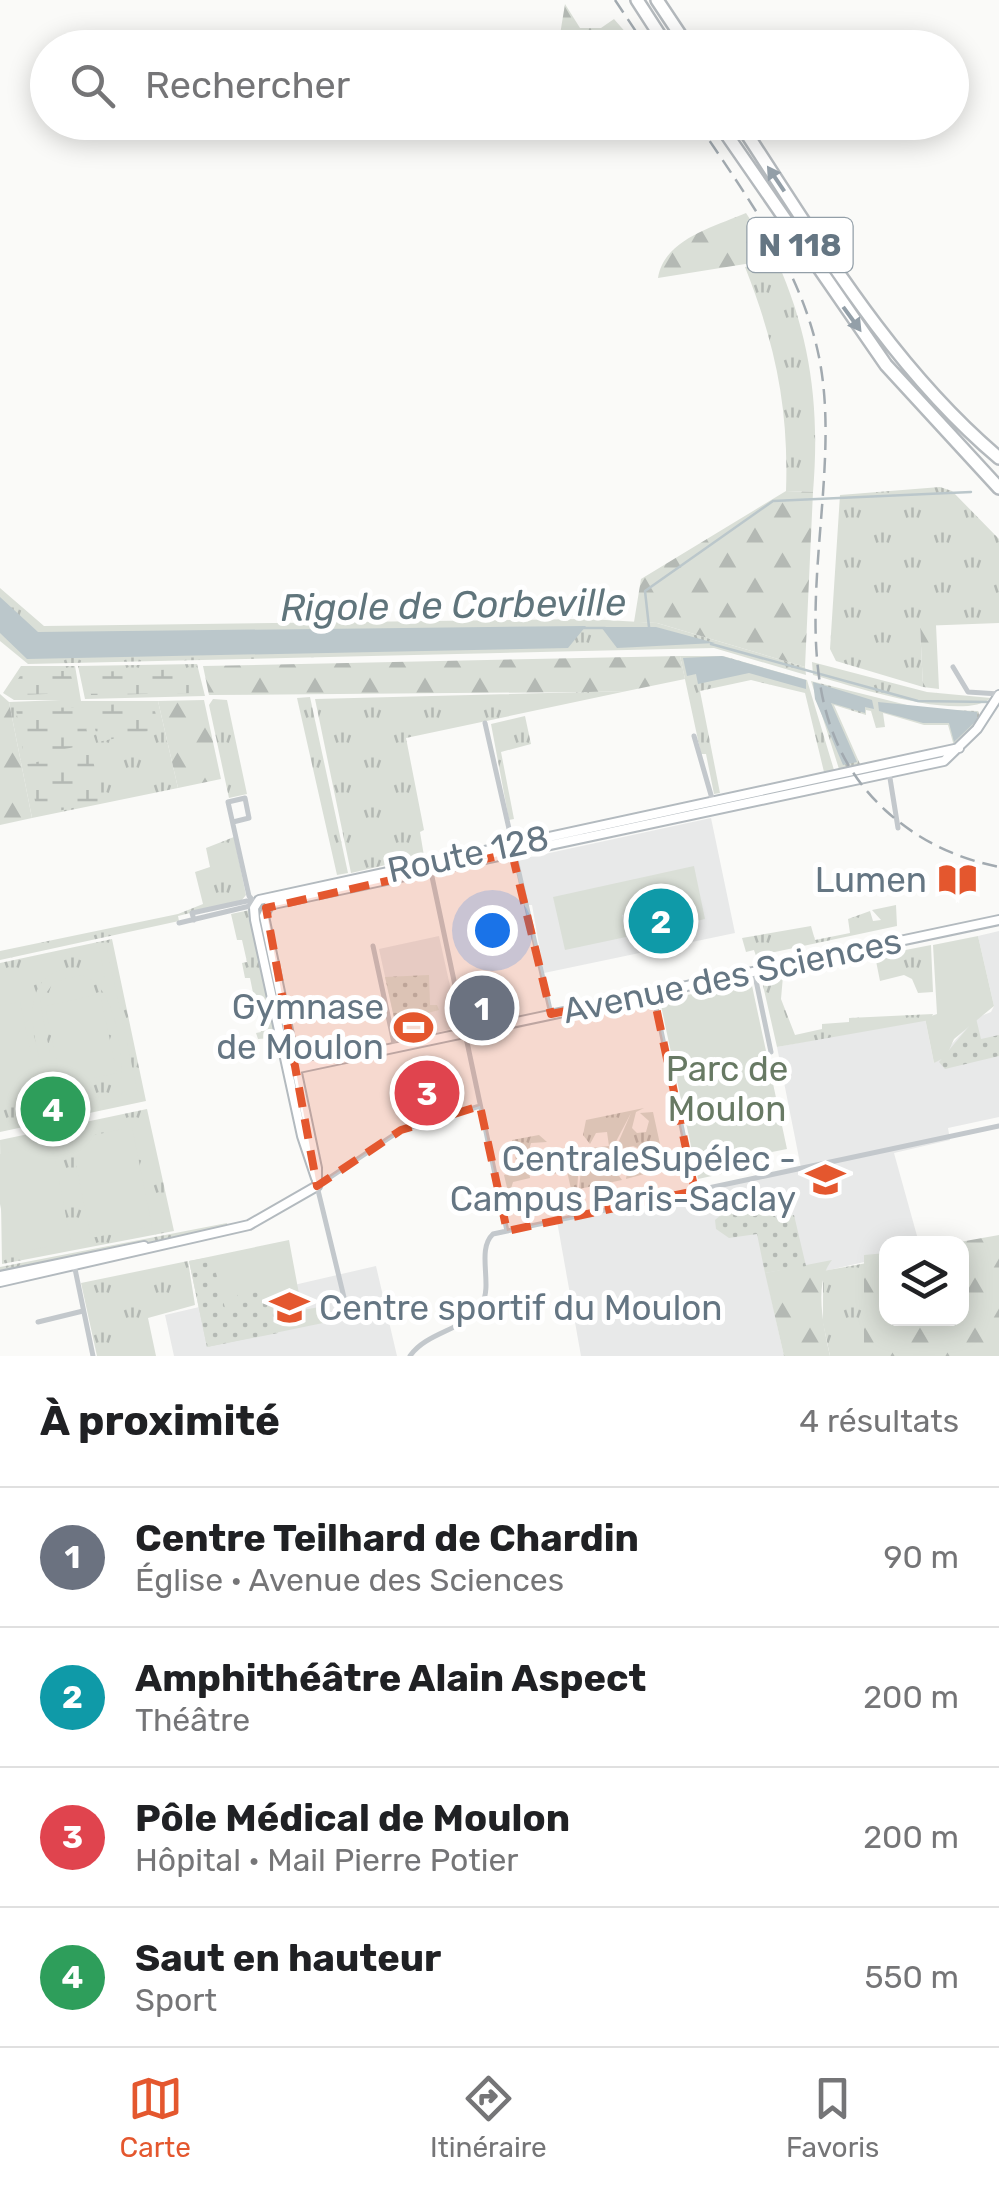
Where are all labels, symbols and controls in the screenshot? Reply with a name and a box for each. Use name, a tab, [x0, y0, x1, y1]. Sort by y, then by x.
search box	[30, 30, 969, 140]
icon: search	[65, 58, 120, 113]
text: Rechercher	[145, 62, 350, 108]
one-way arrow	[768, 166, 786, 193]
road number: N 118	[748, 218, 852, 272]
one-way arrow	[841, 306, 861, 332]
water label: Rigole de Corbeville	[280, 579, 626, 631]
street label: Route 128	[384, 816, 552, 892]
place label: Lumen	[815, 859, 927, 901]
library icon: Lumen	[936, 859, 978, 901]
pin: 2	[628, 884, 694, 958]
your location	[467, 905, 518, 956]
street label: Avenue des Sciences	[559, 920, 905, 1032]
pin: 1	[450, 970, 514, 1046]
place label: Gymnase de Moulon	[216, 986, 384, 1068]
sports icon: Gymnase de Moulon	[393, 1006, 435, 1048]
park label: Parc de Moulon	[666, 1048, 788, 1130]
pin: 3	[394, 1056, 460, 1130]
pin: 4	[20, 1072, 86, 1146]
place label: CentraleSupélec - Campus Paris-Saclay	[450, 1138, 796, 1220]
school or university icon: CentraleSupélec - Campus Paris-Saclay	[805, 1158, 847, 1200]
map controls	[879, 1236, 969, 1326]
button: layers	[879, 1236, 969, 1326]
school or university icon: Centre sportif du Moulon	[268, 1287, 310, 1329]
place label: Centre sportif du Moulon	[319, 1287, 722, 1329]
text: À proximité	[40, 1396, 280, 1446]
text: 4 résultats	[799, 1402, 959, 1440]
text: Centre Teilhard de Chardin	[135, 1515, 639, 1561]
text: 1	[65, 1538, 80, 1576]
text: 90 m	[883, 1538, 959, 1576]
text: Église · Avenue des Sciences	[135, 1561, 564, 1599]
text: Amphithéâtre Alain Aspect	[135, 1655, 646, 1701]
text: 2	[62, 1678, 83, 1716]
text: 200 m	[863, 1678, 959, 1716]
text: Théâtre	[135, 1701, 250, 1739]
text: Pôle Médical de Moulon	[135, 1795, 570, 1841]
text: 3	[62, 1818, 83, 1856]
text: 200 m	[863, 1818, 959, 1856]
text: Hôpital · Mail Pierre Potier	[135, 1841, 519, 1879]
text: Saut en hauteur	[135, 1935, 441, 1981]
text: 4	[62, 1958, 83, 1996]
text: 550 m	[864, 1958, 959, 1996]
text: Sport	[135, 1981, 217, 2019]
tab: Carte	[120, 2071, 191, 2164]
tab: Itinéraire	[430, 2071, 547, 2164]
tab: Favoris	[786, 2071, 879, 2164]

